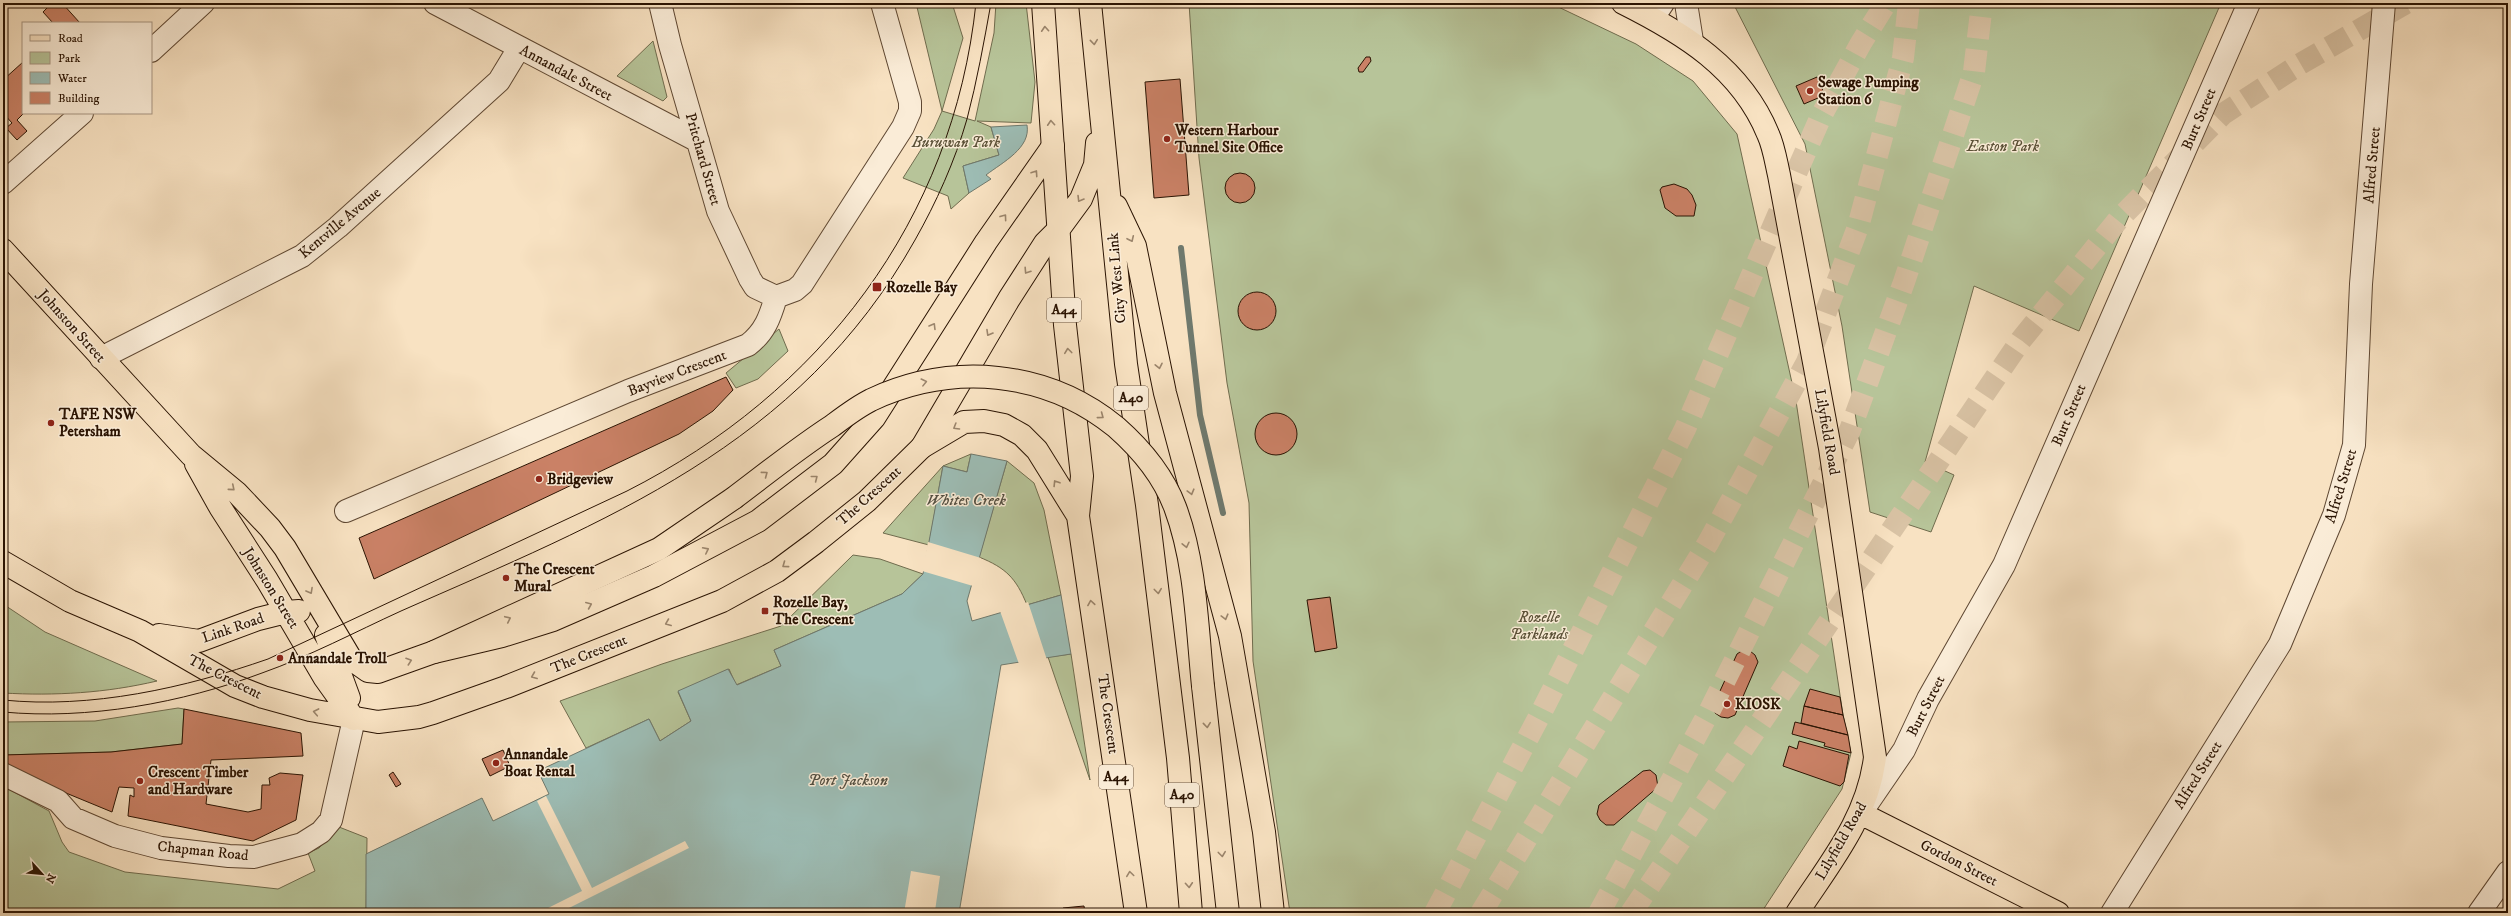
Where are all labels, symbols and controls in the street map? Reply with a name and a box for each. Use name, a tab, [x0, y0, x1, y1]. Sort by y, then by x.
legend	[22, 22, 152, 114]
one-way arrow	[1040, 26, 1049, 32]
text: Road	[58, 31, 83, 46]
one-way arrow	[1089, 39, 1098, 45]
street label: Annandale Street	[516, 41, 616, 106]
text: Park	[58, 51, 80, 66]
text: Water	[57, 71, 87, 86]
place label: Sewage Pumping Station 6	[1818, 73, 1919, 109]
street label: Burt Street	[2177, 85, 2221, 153]
marker: Sewage Pumping Station 6	[1805, 86, 1815, 96]
text: Building	[58, 91, 99, 106]
street label: Pritchard Street	[681, 111, 725, 208]
one-way arrow	[1046, 120, 1055, 126]
place label: Western Harbour Tunnel Site Office	[1174, 121, 1284, 157]
street label: Alfred Street	[2359, 126, 2385, 204]
park label: Buruwan Park	[911, 133, 1001, 152]
marker: Western Harbour Tunnel Site Office	[1162, 134, 1172, 144]
park label: Easton Park	[1966, 137, 2040, 156]
one-way arrow	[1030, 170, 1037, 177]
street label: Kentville Avenue	[295, 183, 385, 263]
one-way arrow	[1077, 195, 1084, 202]
one-way arrow	[999, 215, 1006, 222]
street label: City West Link	[1104, 231, 1130, 324]
one-way arrow	[1126, 235, 1134, 242]
one-way arrow	[1024, 267, 1031, 274]
place label: Rozelle Bay	[886, 278, 958, 297]
marker: Rozelle Bay	[871, 281, 883, 293]
street label: Johnston Street	[33, 284, 110, 367]
road number: A44	[1047, 298, 1081, 322]
one-way arrow	[928, 323, 935, 330]
one-way arrow	[987, 329, 994, 336]
street label: Bayview Crescent	[625, 345, 729, 401]
one-way arrow	[1064, 348, 1073, 354]
one-way arrow	[1155, 363, 1163, 369]
one-way arrow	[921, 378, 928, 387]
street label: Burt Street	[2047, 381, 2091, 449]
road number: A40	[1114, 386, 1148, 410]
street label: Lilyfield Road	[1810, 387, 1844, 477]
place label: TAFE NSW Petersham	[58, 405, 138, 441]
one-way arrow	[1097, 411, 1104, 418]
marker: TAFE NSW Petersham	[46, 418, 56, 428]
one-way arrow	[953, 422, 960, 429]
street label: Alfred Street	[2321, 446, 2361, 526]
street label: The Crescent	[833, 462, 905, 530]
place label: Bridgeview	[547, 470, 614, 489]
one-way arrow	[761, 472, 768, 479]
marker: Bridgeview	[534, 474, 544, 484]
one-way arrow	[810, 476, 817, 483]
one-way arrow	[1054, 481, 1061, 488]
one-way arrow	[227, 484, 234, 491]
one-way arrow	[1187, 488, 1195, 495]
water label: Whites Creek	[926, 490, 1006, 510]
street label: Johnston Street	[237, 542, 304, 632]
one-way arrow	[1181, 542, 1189, 548]
one-way arrow	[702, 547, 710, 554]
place label: The Crescent Mural	[513, 560, 595, 596]
one-way arrow	[782, 561, 789, 568]
marker: The Crescent Mural	[501, 573, 511, 583]
one-way arrow	[305, 587, 313, 594]
one-way arrow	[1153, 588, 1162, 594]
place label: Rozelle Bay, The Crescent	[772, 593, 854, 629]
one-way arrow	[1087, 600, 1096, 606]
one-way arrow	[584, 602, 592, 610]
marker: Rozelle Bay, The Crescent	[760, 606, 770, 616]
street label: Link Road	[200, 608, 267, 647]
park label: Rozelle Parklands	[1510, 608, 1569, 644]
one-way arrow	[1220, 613, 1229, 620]
one-way arrow	[504, 616, 511, 624]
one-way arrow	[665, 618, 672, 626]
street label: The Crescent	[548, 630, 630, 678]
place label: Annandale Troll	[287, 649, 387, 668]
street label: The Crescent	[185, 650, 265, 704]
marker: Annandale Troll	[275, 653, 285, 663]
one-way arrow	[405, 658, 412, 666]
one-way arrow	[531, 671, 538, 679]
street label: Burt Street	[1903, 672, 1949, 740]
street label: The Crescent	[1093, 673, 1123, 755]
place label: KIOSK	[1735, 695, 1781, 714]
marker: KIOSK	[1722, 699, 1732, 709]
one-way arrow	[313, 708, 319, 716]
one-way arrow	[1202, 722, 1211, 728]
street label: Alfred Street	[2170, 737, 2227, 813]
place label: Annandale Boat Rental	[503, 745, 575, 781]
marker: Annandale Boat Rental	[491, 758, 501, 768]
place label: Crescent Timber and Hardware	[148, 763, 249, 799]
road number: A44	[1099, 765, 1133, 789]
water label: Port Jackson	[808, 770, 888, 790]
marker: Crescent Timber and Hardware	[135, 776, 145, 786]
road number: A40	[1165, 783, 1199, 807]
street label: Lilyfield Road	[1811, 798, 1871, 883]
street label: Gordon Street	[1917, 835, 2001, 891]
street label: Chapman Road	[156, 837, 250, 865]
one-way arrow	[1217, 851, 1226, 857]
north arrow	[22, 854, 62, 894]
text: N	[42, 871, 58, 885]
one-way arrow	[1126, 871, 1135, 877]
one-way arrow	[1184, 882, 1193, 888]

